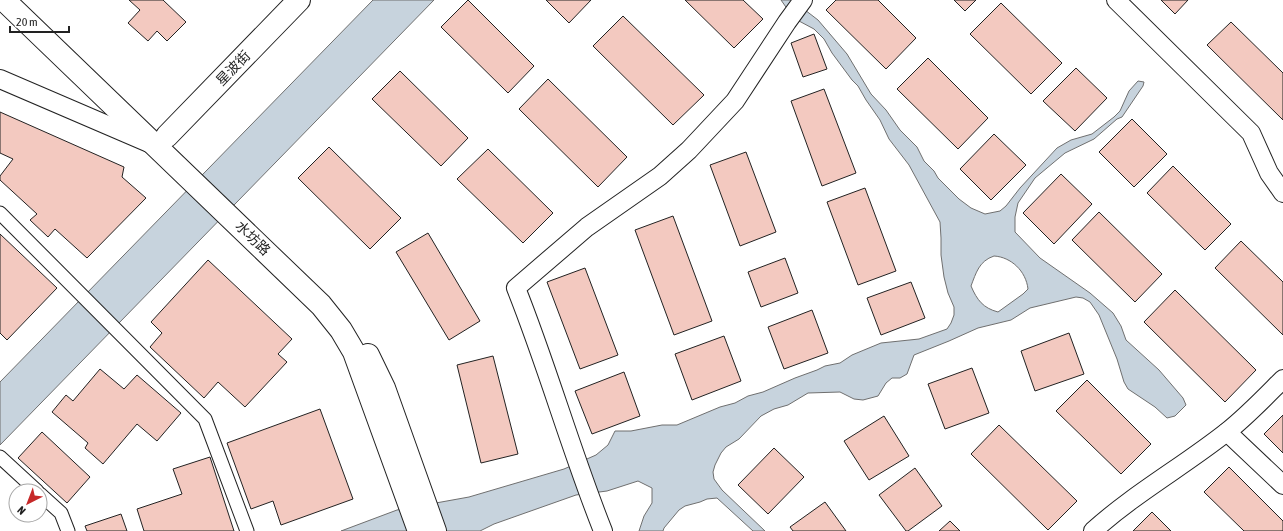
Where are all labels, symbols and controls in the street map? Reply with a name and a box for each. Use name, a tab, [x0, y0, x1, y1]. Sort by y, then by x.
scale bar	[10, 8, 69, 34]
text: 20 m	[16, 15, 38, 29]
street label: 星波街	[213, 47, 253, 89]
street label: 水坊路	[232, 218, 274, 258]
north arrow	[8, 483, 48, 523]
text: N	[15, 504, 28, 517]

